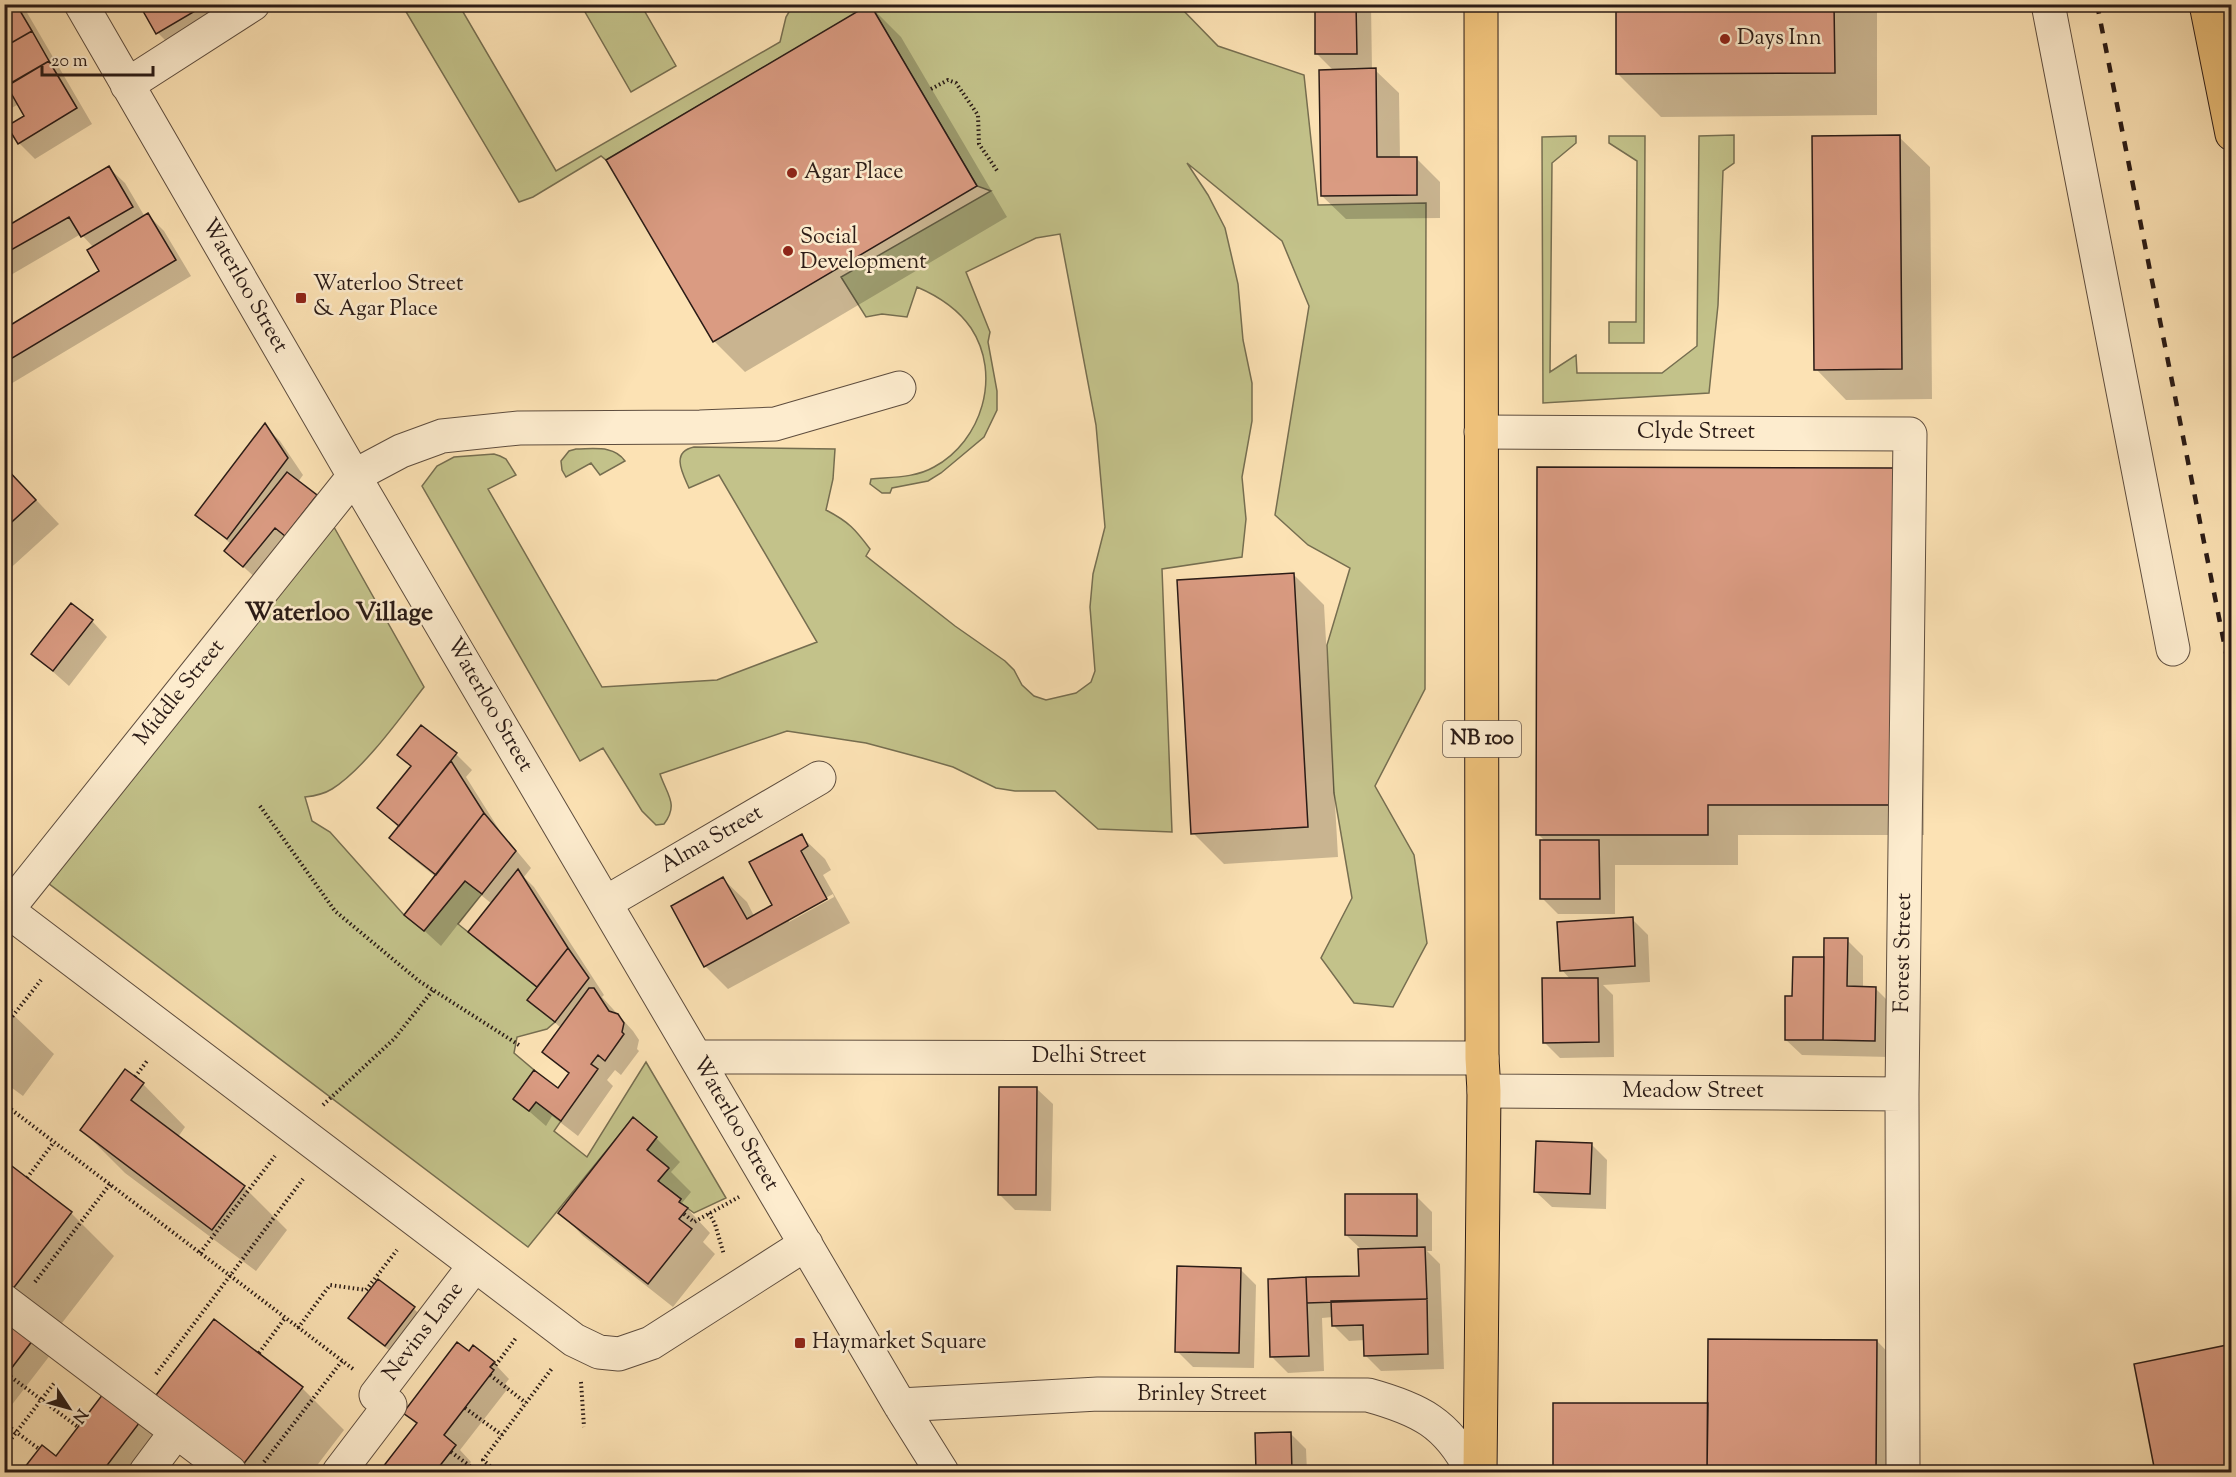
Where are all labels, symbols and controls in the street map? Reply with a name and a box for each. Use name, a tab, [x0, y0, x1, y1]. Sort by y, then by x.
place label: Days Inn	[1737, 23, 1822, 55]
marker: Days Inn	[1718, 32, 1732, 46]
scale bar	[42, 39, 153, 77]
text: 20 m	[51, 49, 88, 75]
place label: Agar Place	[804, 157, 904, 189]
marker: Agar Place	[785, 166, 799, 180]
street label: Waterloo Street	[193, 213, 296, 360]
place label: Social Development	[800, 222, 927, 279]
marker: Social Development	[781, 244, 795, 258]
place label: Waterloo Street & Agar Place	[313, 269, 464, 326]
marker: Waterloo Street & Agar Place	[294, 291, 308, 305]
street label: Clyde Street	[1637, 417, 1756, 449]
district label: Waterloo Village	[245, 595, 433, 632]
street label: Waterloo Street	[438, 632, 541, 779]
street label: Middle Street	[127, 633, 233, 753]
road number: NB 100	[1443, 721, 1521, 757]
street label: Alma Street	[655, 797, 770, 882]
street label: Forest Street	[1887, 892, 1921, 1013]
street label: Delhi Street	[1032, 1041, 1147, 1073]
street label: Waterloo Street	[684, 1051, 787, 1198]
street label: Meadow Street	[1622, 1076, 1764, 1108]
street label: Nevins Lane	[376, 1275, 472, 1389]
place label: Haymarket Square	[812, 1327, 986, 1359]
marker: Haymarket Square	[793, 1336, 807, 1350]
north arrow	[39, 1378, 99, 1438]
street label: Brinley Street	[1137, 1379, 1267, 1411]
text: N	[66, 1403, 92, 1427]

